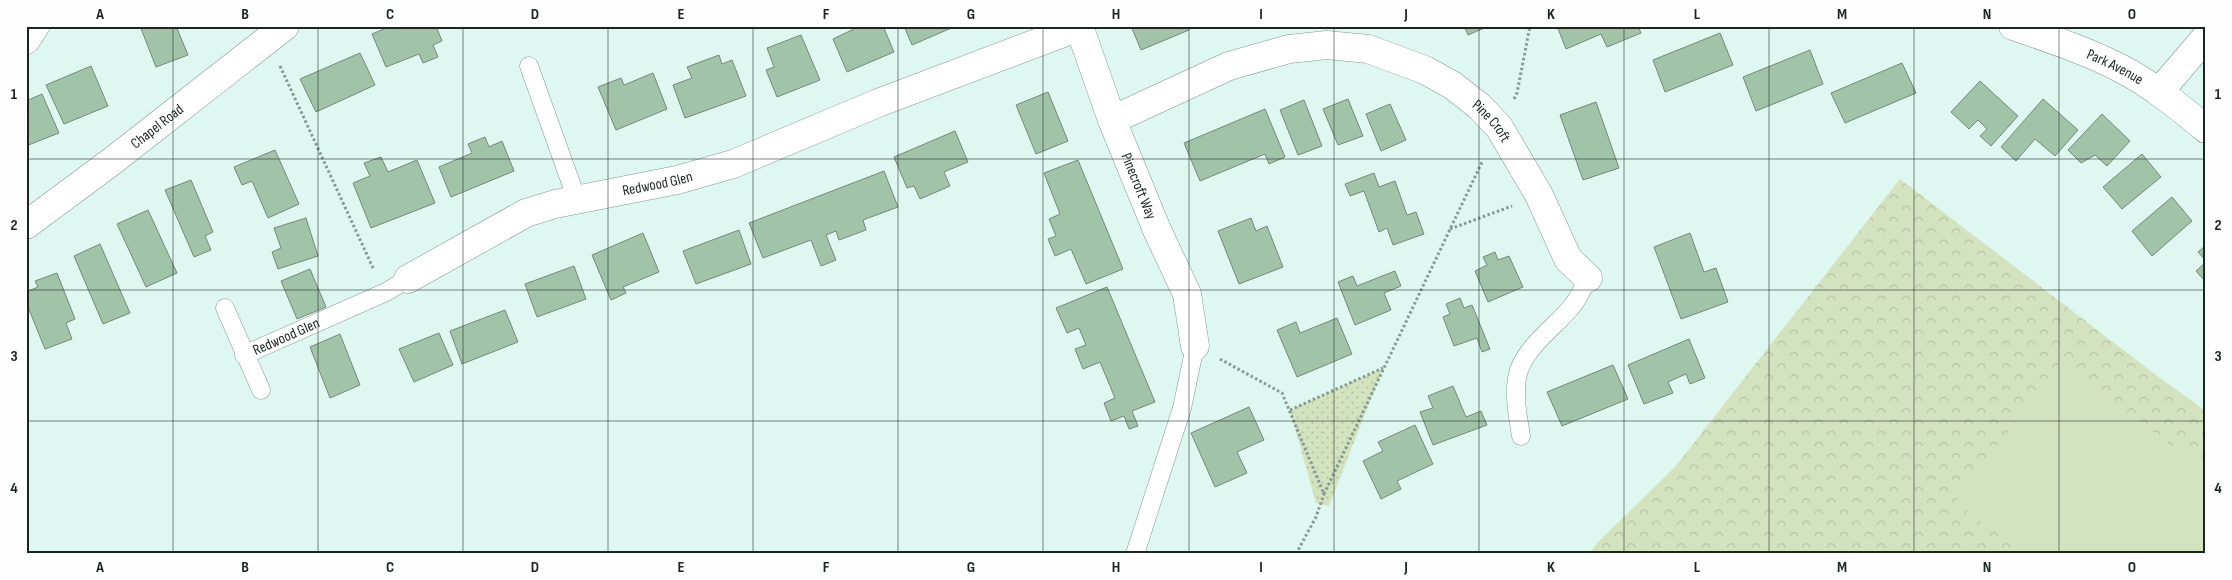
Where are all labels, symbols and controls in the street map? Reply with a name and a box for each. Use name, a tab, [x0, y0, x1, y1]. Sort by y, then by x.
text: A	[95, 5, 104, 24]
text: B	[241, 5, 249, 24]
text: C	[386, 5, 394, 24]
text: D	[531, 5, 539, 24]
text: E	[678, 5, 685, 24]
text: F	[823, 5, 830, 24]
text: G	[967, 5, 975, 24]
text: H	[1112, 5, 1120, 24]
text: I	[1259, 5, 1263, 24]
text: J	[1403, 5, 1408, 24]
text: K	[1547, 5, 1555, 24]
text: L	[1694, 5, 1701, 24]
text: M	[1837, 5, 1847, 24]
text: N	[1983, 5, 1991, 24]
text: O	[2128, 5, 2136, 24]
street label: Park Avenue	[2084, 45, 2147, 89]
text: 1	[11, 85, 18, 104]
text: 1	[2215, 85, 2222, 104]
street label: Pine Croft	[1468, 95, 1515, 146]
street label: Chapel Road	[127, 100, 187, 153]
street label: Pinecroft Way	[1117, 150, 1161, 222]
street label: Redwood Glen	[621, 167, 695, 201]
text: 2	[10, 216, 18, 235]
text: 2	[2214, 216, 2222, 235]
street label: Redwood Glen	[250, 314, 323, 360]
text: 3	[10, 347, 18, 366]
text: 3	[2214, 347, 2222, 366]
text: 4	[10, 479, 18, 498]
text: 4	[2214, 479, 2222, 498]
text: A	[95, 558, 104, 577]
text: B	[241, 558, 249, 577]
text: C	[386, 558, 394, 577]
text: D	[531, 558, 539, 577]
text: E	[678, 558, 685, 577]
text: F	[823, 558, 830, 577]
text: G	[967, 558, 975, 577]
text: H	[1112, 558, 1120, 577]
text: I	[1259, 558, 1263, 577]
text: J	[1403, 558, 1408, 577]
text: K	[1547, 558, 1555, 577]
text: L	[1694, 558, 1701, 577]
text: M	[1837, 558, 1847, 577]
text: N	[1983, 558, 1991, 577]
text: O	[2128, 558, 2136, 577]

